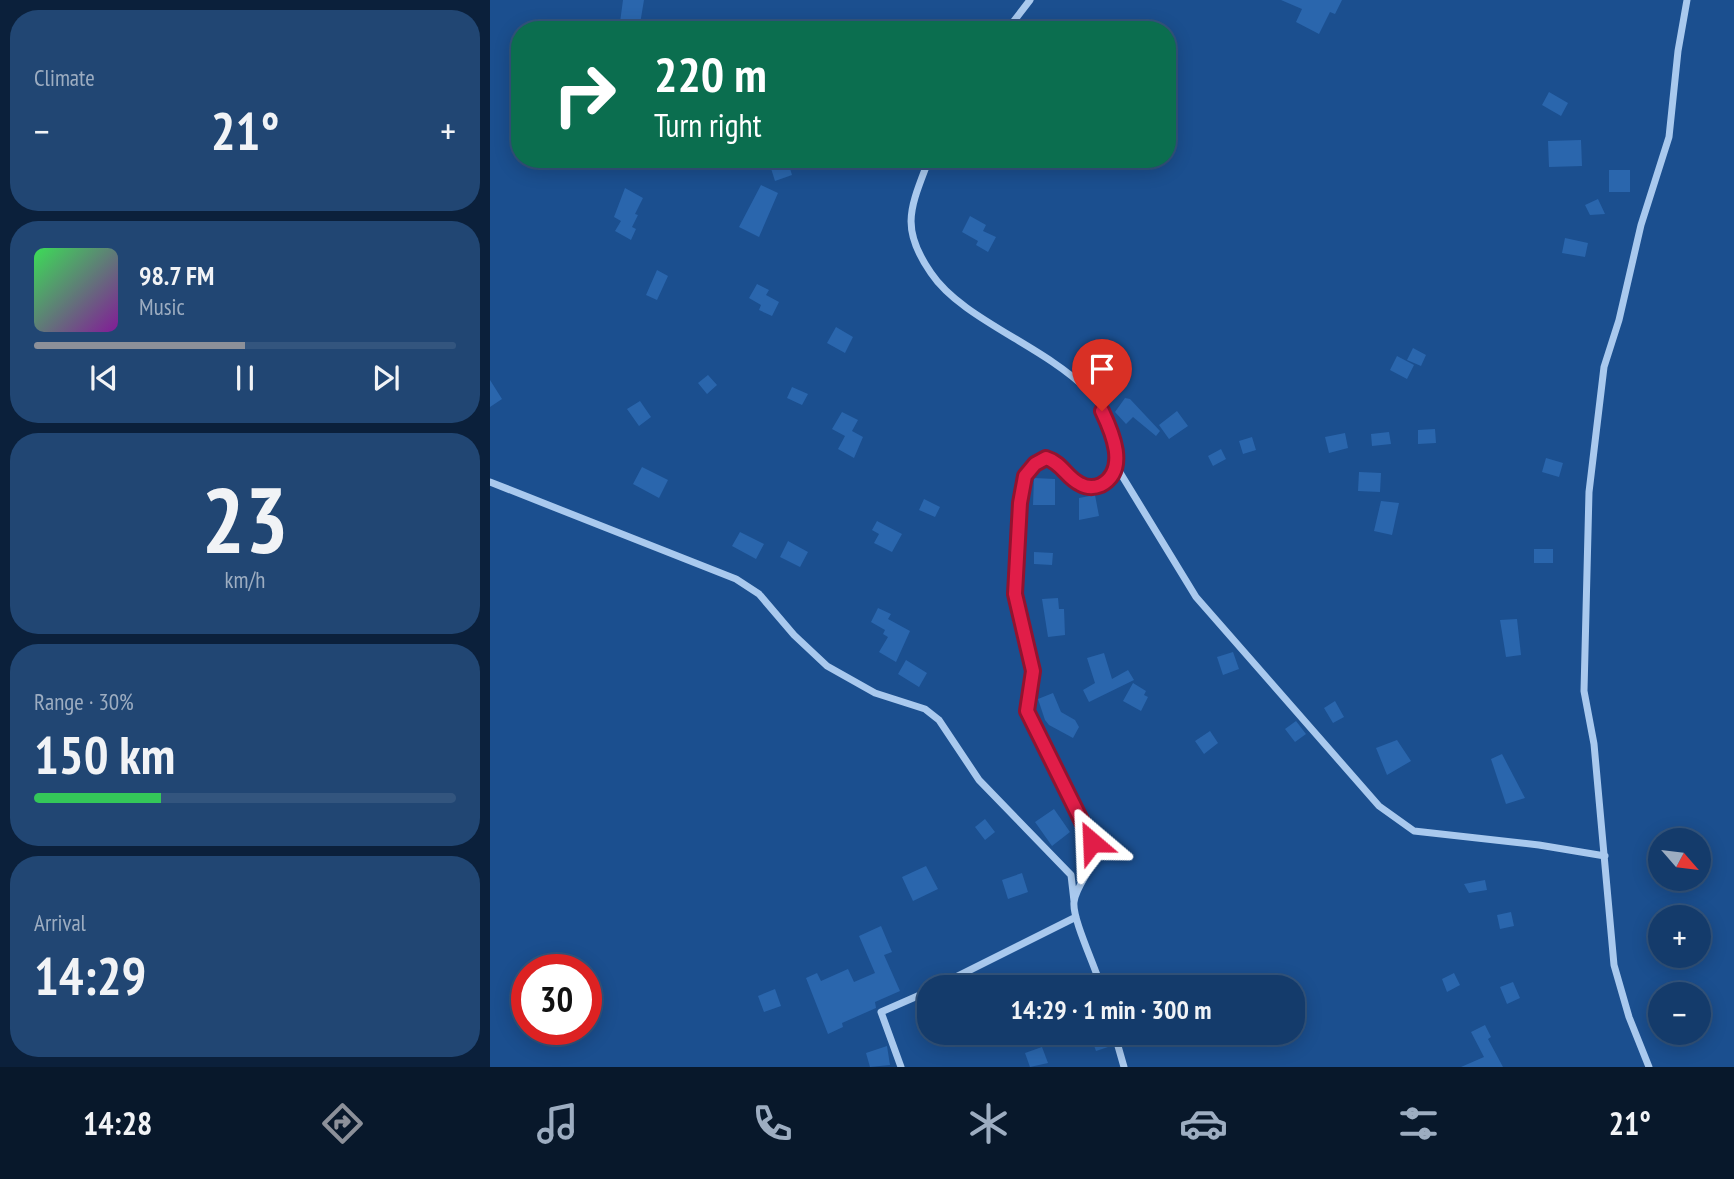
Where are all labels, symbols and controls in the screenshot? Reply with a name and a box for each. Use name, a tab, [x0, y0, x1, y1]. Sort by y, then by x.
text: 220 m	[654, 42, 767, 106]
icon: right	[539, 49, 630, 140]
text: Climate	[34, 63, 95, 92]
text: 21°	[211, 97, 279, 164]
text: Turn right	[654, 104, 762, 146]
text: −	[34, 106, 50, 155]
text: +	[440, 106, 456, 155]
text: 98.7 FM	[139, 259, 214, 292]
text: Music	[139, 292, 185, 321]
pin	[1072, 339, 1132, 411]
icon: arrive	[1083, 350, 1121, 388]
icon: previous	[85, 359, 123, 397]
icon: pause	[226, 359, 264, 397]
icon: next	[367, 359, 405, 397]
text: 23	[202, 460, 289, 578]
text: km/h	[225, 565, 265, 594]
text: Range · 30%	[34, 687, 134, 716]
text: 150 km	[34, 721, 175, 788]
position arrow	[1055, 805, 1129, 879]
north arrow	[1648, 828, 1712, 891]
map controls	[1648, 828, 1711, 1045]
button: +	[1648, 905, 1711, 968]
text: Arrival	[34, 908, 86, 937]
text: 14:29	[34, 942, 146, 1009]
speed limit sign: 30	[511, 954, 602, 1045]
button: −	[1648, 982, 1711, 1045]
text: 14:29 · 1 min · 300 m	[1011, 993, 1211, 1026]
icon: directions	[318, 1099, 367, 1148]
icon: music	[533, 1099, 582, 1148]
icon: phone	[748, 1099, 797, 1148]
icon: climate	[964, 1099, 1013, 1148]
icon: car	[1179, 1099, 1228, 1148]
icon: filters	[1394, 1099, 1443, 1148]
text: 14:28	[83, 1102, 152, 1144]
text: 21°	[1609, 1102, 1651, 1144]

